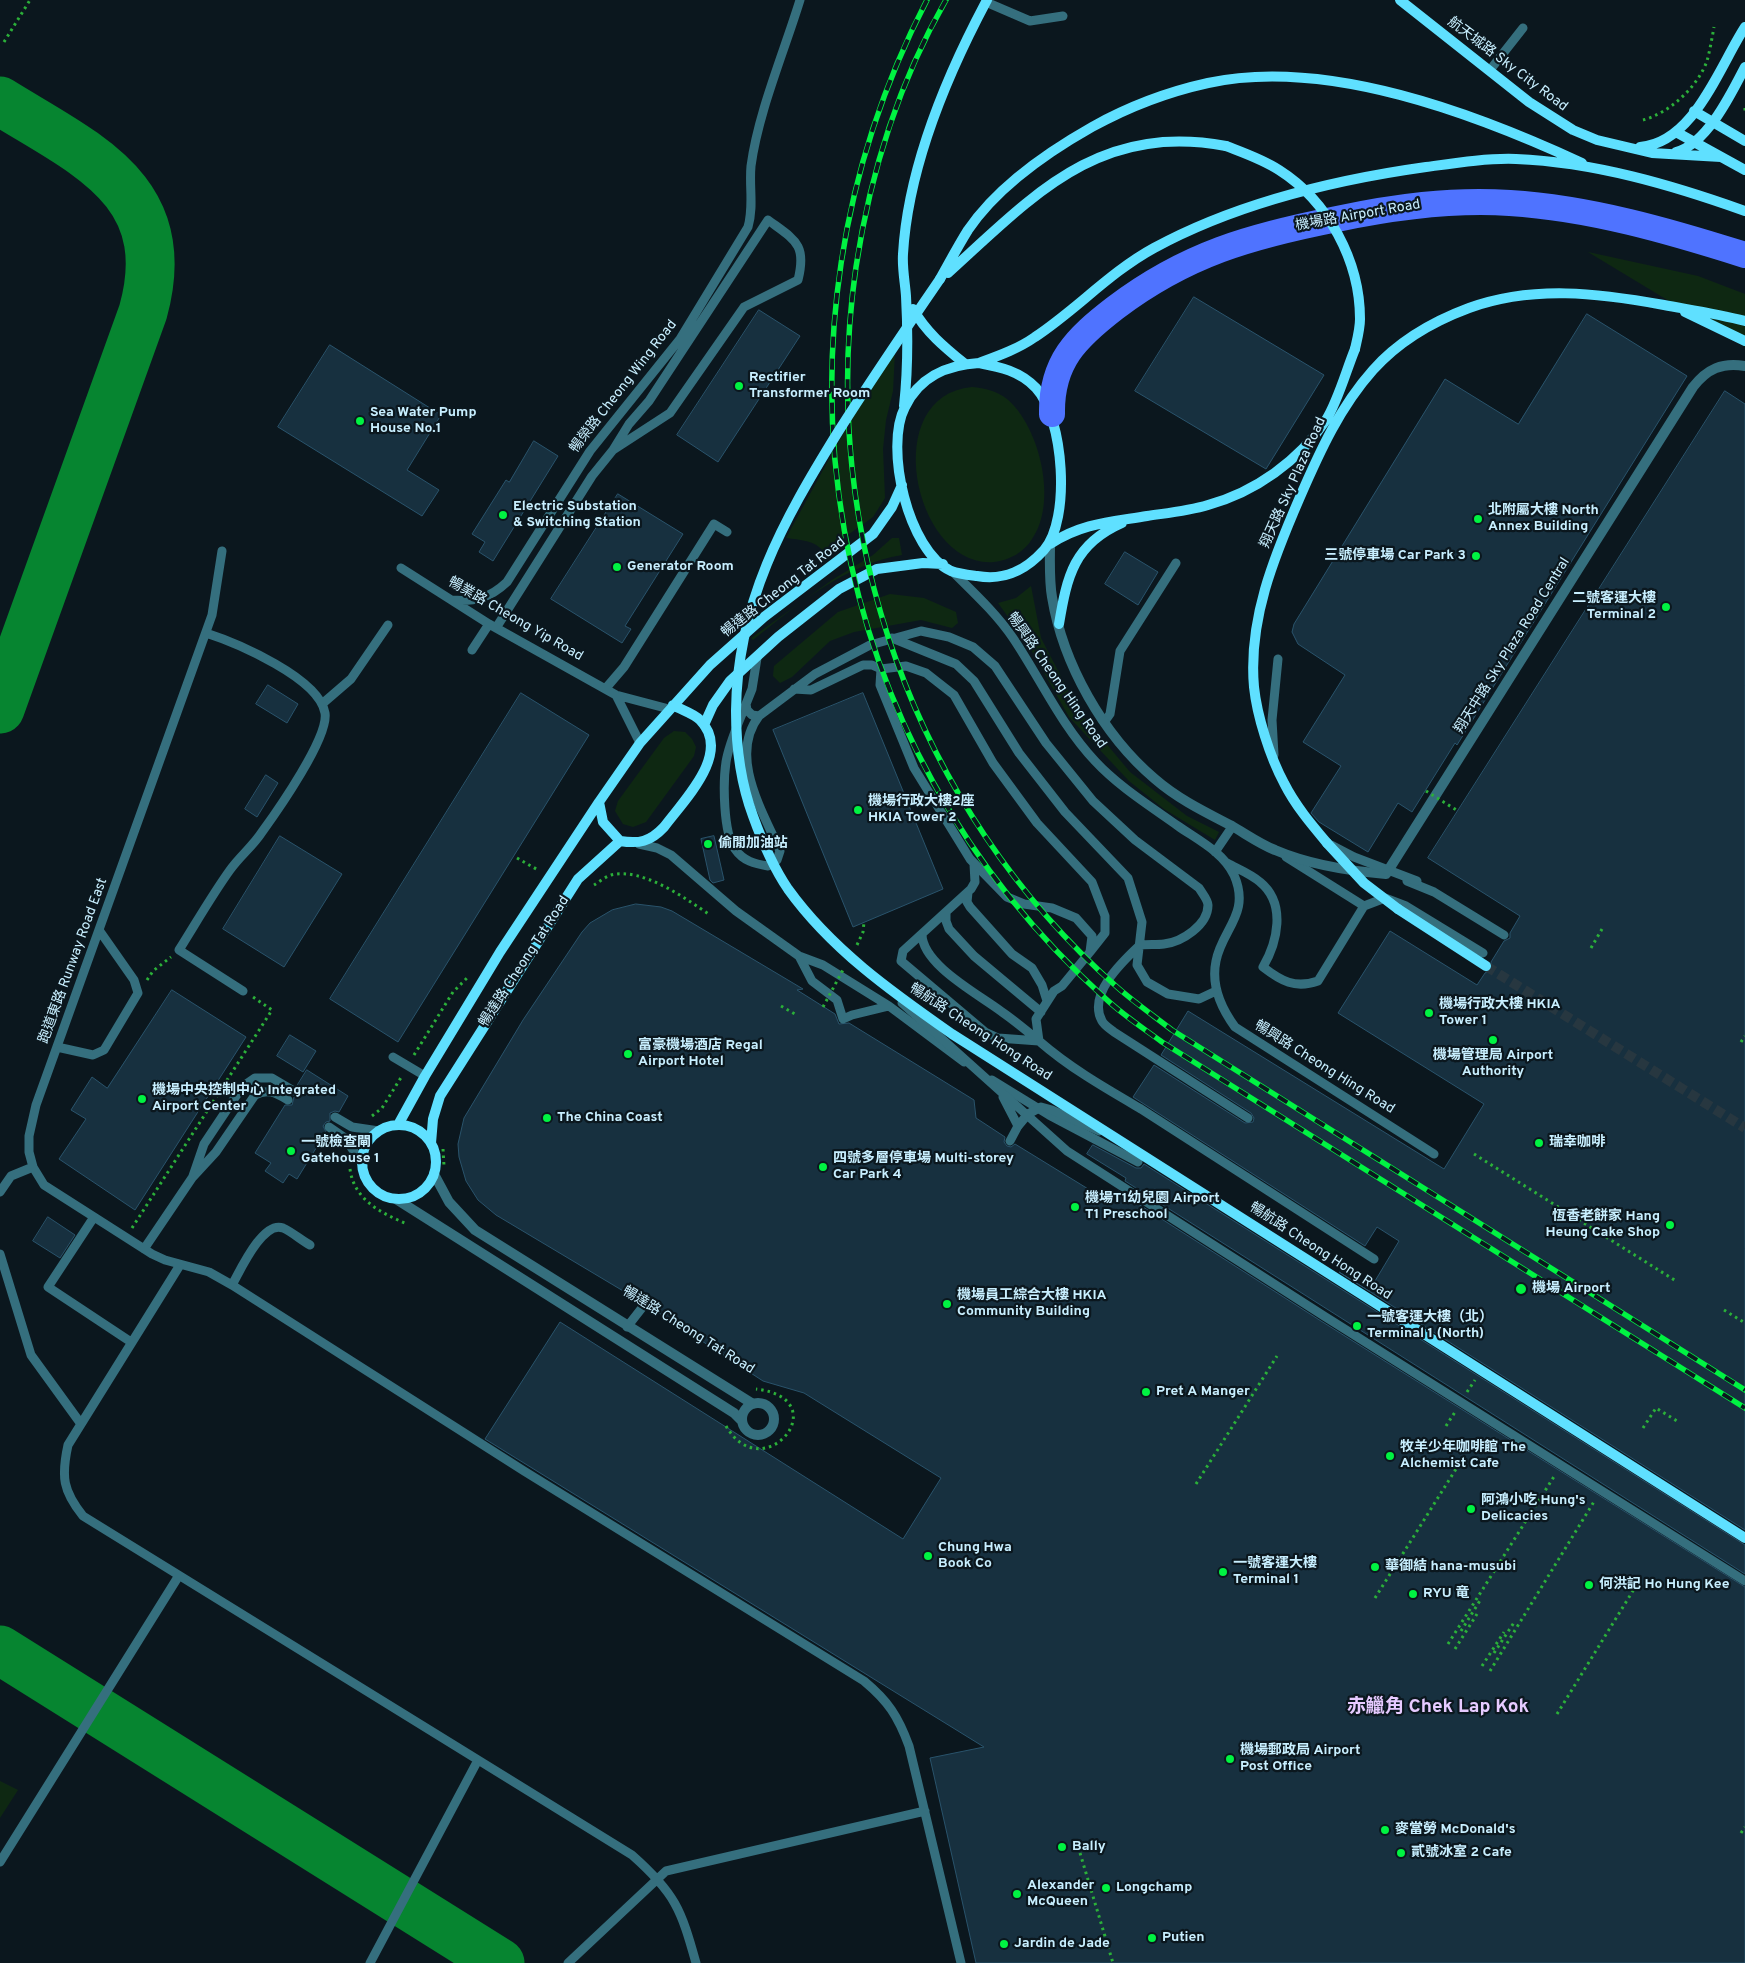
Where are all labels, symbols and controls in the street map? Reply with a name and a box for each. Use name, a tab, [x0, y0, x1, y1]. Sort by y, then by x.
street label: 航天城路 Sky City Road	[1444, 14, 1570, 116]
street label: 機場路 Airport Road	[1294, 197, 1422, 235]
street label: 暢榮路 Cheong Wing Road	[567, 317, 681, 457]
place label: Rectifier Transformer Room	[749, 370, 870, 402]
marker: Rectifier Transformer Room	[733, 380, 745, 392]
place label: Sea Water Pump House No.1	[370, 405, 477, 438]
marker: Sea Water Pump House No.1	[354, 415, 366, 427]
street label: 翔天路 Sky Plaza Road	[1258, 415, 1330, 551]
place label: Electric Substation & Switching Station	[513, 499, 641, 532]
place label: 北附屬大樓 North Annex Building	[1488, 503, 1599, 536]
marker: Electric Substation & Switching Station	[497, 509, 509, 521]
marker: 北附屬大樓 North Annex Building	[1472, 513, 1484, 525]
street label: 暢達路 Cheong Tat Road	[719, 534, 849, 642]
place label: 三號停車場 Car Park 3	[1324, 548, 1466, 564]
marker: 三號停車場 Car Park 3	[1470, 550, 1482, 562]
street label: 翔天中路 Sky Plaza Road Central	[1452, 555, 1574, 737]
place label: Generator Room	[627, 559, 734, 575]
marker: Generator Room	[611, 561, 623, 573]
street label: 暢業路 Cheong Yip Road	[444, 574, 586, 666]
place label: 二號客運大樓 Terminal 2	[1572, 591, 1656, 624]
marker: 二號客運大樓 Terminal 2	[1660, 601, 1672, 613]
street label: 暢興路 Cheong Hing Road	[1003, 610, 1109, 752]
place label: 機場行政大樓2座 HKIA Tower 2	[868, 794, 975, 826]
marker: 機場行政大樓2座 HKIA Tower 2	[852, 804, 864, 816]
place label: 偷閒加油站	[718, 836, 788, 852]
marker: 偷閒加油站	[702, 838, 714, 850]
street label: 跑道東路 Runway Road East	[36, 876, 112, 1046]
street label: 暢達路 Cheong Tat Road	[476, 893, 574, 1031]
street label: 暢航路 Cheong Hong Road	[906, 981, 1054, 1085]
place label: 機場行政大樓 HKIA Tower 1	[1439, 997, 1561, 1030]
marker: 機場行政大樓 HKIA Tower 1	[1423, 1007, 1435, 1019]
street label: 暢興路 Cheong Hing Road	[1251, 1018, 1397, 1118]
marker: 機場管理局 Airport Authority	[1487, 1034, 1499, 1046]
place label: 富豪機場酒店 Regal Airport Hotel	[638, 1038, 763, 1070]
marker: 富豪機場酒店 Regal Airport Hotel	[622, 1048, 634, 1060]
place label: 機場管理局 Airport Authority	[1433, 1048, 1553, 1080]
place label: 機場中央控制中心 Integrated Airport Center	[152, 1083, 336, 1116]
marker: 機場中央控制中心 Integrated Airport Center	[136, 1093, 148, 1105]
place label: The China Coast	[557, 1110, 663, 1126]
marker: The China Coast	[541, 1112, 553, 1124]
place label: 一號檢查閘 Gatehouse 1	[301, 1135, 380, 1168]
place label: 瑞幸咖啡	[1549, 1135, 1605, 1151]
marker: 瑞幸咖啡	[1533, 1137, 1545, 1149]
marker: 一號檢查閘 Gatehouse 1	[285, 1145, 297, 1157]
place label: 四號多層停車場 Multi-storey Car Park 4	[833, 1151, 1014, 1184]
marker: 四號多層停車場 Multi-storey Car Park 4	[817, 1161, 829, 1173]
place label: 機場T1幼兒園 Airport T1 Preschool	[1085, 1191, 1220, 1224]
street label: 暢航路 Cheong Hong Road	[1246, 1200, 1394, 1304]
marker: 機場T1幼兒園 Airport T1 Preschool	[1069, 1201, 1081, 1213]
place label: 恆香老餅家 Hang Heung Cake Shop	[1546, 1209, 1660, 1242]
marker: 恆香老餅家 Hang Heung Cake Shop	[1664, 1219, 1676, 1231]
place label: 機場 Airport	[1532, 1281, 1611, 1297]
marker: 機場 Airport	[1514, 1282, 1528, 1296]
street label: 暢達路 Cheong Tat Road	[619, 1283, 757, 1379]
place label: 機場員工綜合大樓 HKIA Community Building	[957, 1288, 1107, 1320]
marker: 機場員工綜合大樓 HKIA Community Building	[941, 1298, 953, 1310]
place label: 一號客運大樓（北） Terminal 1 (North)	[1367, 1310, 1493, 1342]
marker: 一號客運大樓（北） Terminal 1 (North)	[1351, 1320, 1363, 1332]
place label: Pret A Manger	[1156, 1384, 1250, 1400]
marker: Pret A Manger	[1140, 1386, 1152, 1398]
place label: 牧羊少年咖啡館 The Alchemist Cafe	[1400, 1440, 1526, 1472]
marker: 牧羊少年咖啡館 The Alchemist Cafe	[1384, 1450, 1396, 1462]
place label: 阿鴻小吃 Hung's Delicacies	[1481, 1493, 1586, 1525]
marker: 阿鴻小吃 Hung's Delicacies	[1465, 1503, 1477, 1515]
place label: Chung Hwa Book Co	[938, 1540, 1012, 1572]
marker: Chung Hwa Book Co	[922, 1550, 934, 1562]
place label: 一號客運大樓 Terminal 1	[1233, 1556, 1317, 1588]
place label: 華御結 hana-musubi	[1385, 1559, 1516, 1575]
marker: 華御結 hana-musubi	[1369, 1561, 1381, 1573]
marker: 一號客運大樓 Terminal 1	[1217, 1566, 1229, 1578]
place label: 何洪記 Ho Hung Kee	[1599, 1577, 1730, 1593]
marker: 何洪記 Ho Hung Kee	[1583, 1579, 1595, 1591]
place label: RYU 竜	[1423, 1586, 1469, 1602]
marker: RYU 竜	[1407, 1588, 1419, 1600]
district label: 赤鱲角 Chek Lap Kok	[1347, 1697, 1529, 1719]
place label: 機場郵政局 Airport Post Office	[1240, 1743, 1361, 1775]
marker: 機場郵政局 Airport Post Office	[1224, 1753, 1236, 1765]
place label: 麥當勞 McDonald's	[1395, 1822, 1516, 1838]
marker: 麥當勞 McDonald's	[1379, 1824, 1391, 1836]
place label: Bally	[1072, 1839, 1106, 1855]
marker: Bally	[1056, 1841, 1068, 1853]
place label: 貳號冰室 2 Cafe	[1411, 1845, 1512, 1861]
marker: 貳號冰室 2 Cafe	[1395, 1847, 1407, 1859]
place label: Alexander McQueen	[1027, 1878, 1094, 1910]
place label: Longchamp	[1116, 1880, 1192, 1896]
marker: Longchamp	[1100, 1882, 1112, 1894]
marker: Alexander McQueen	[1011, 1888, 1023, 1900]
place label: Putien	[1162, 1930, 1205, 1946]
marker: Putien	[1146, 1932, 1158, 1944]
place label: Jardin de Jade	[1014, 1936, 1110, 1952]
marker: Jardin de Jade	[998, 1938, 1010, 1950]

